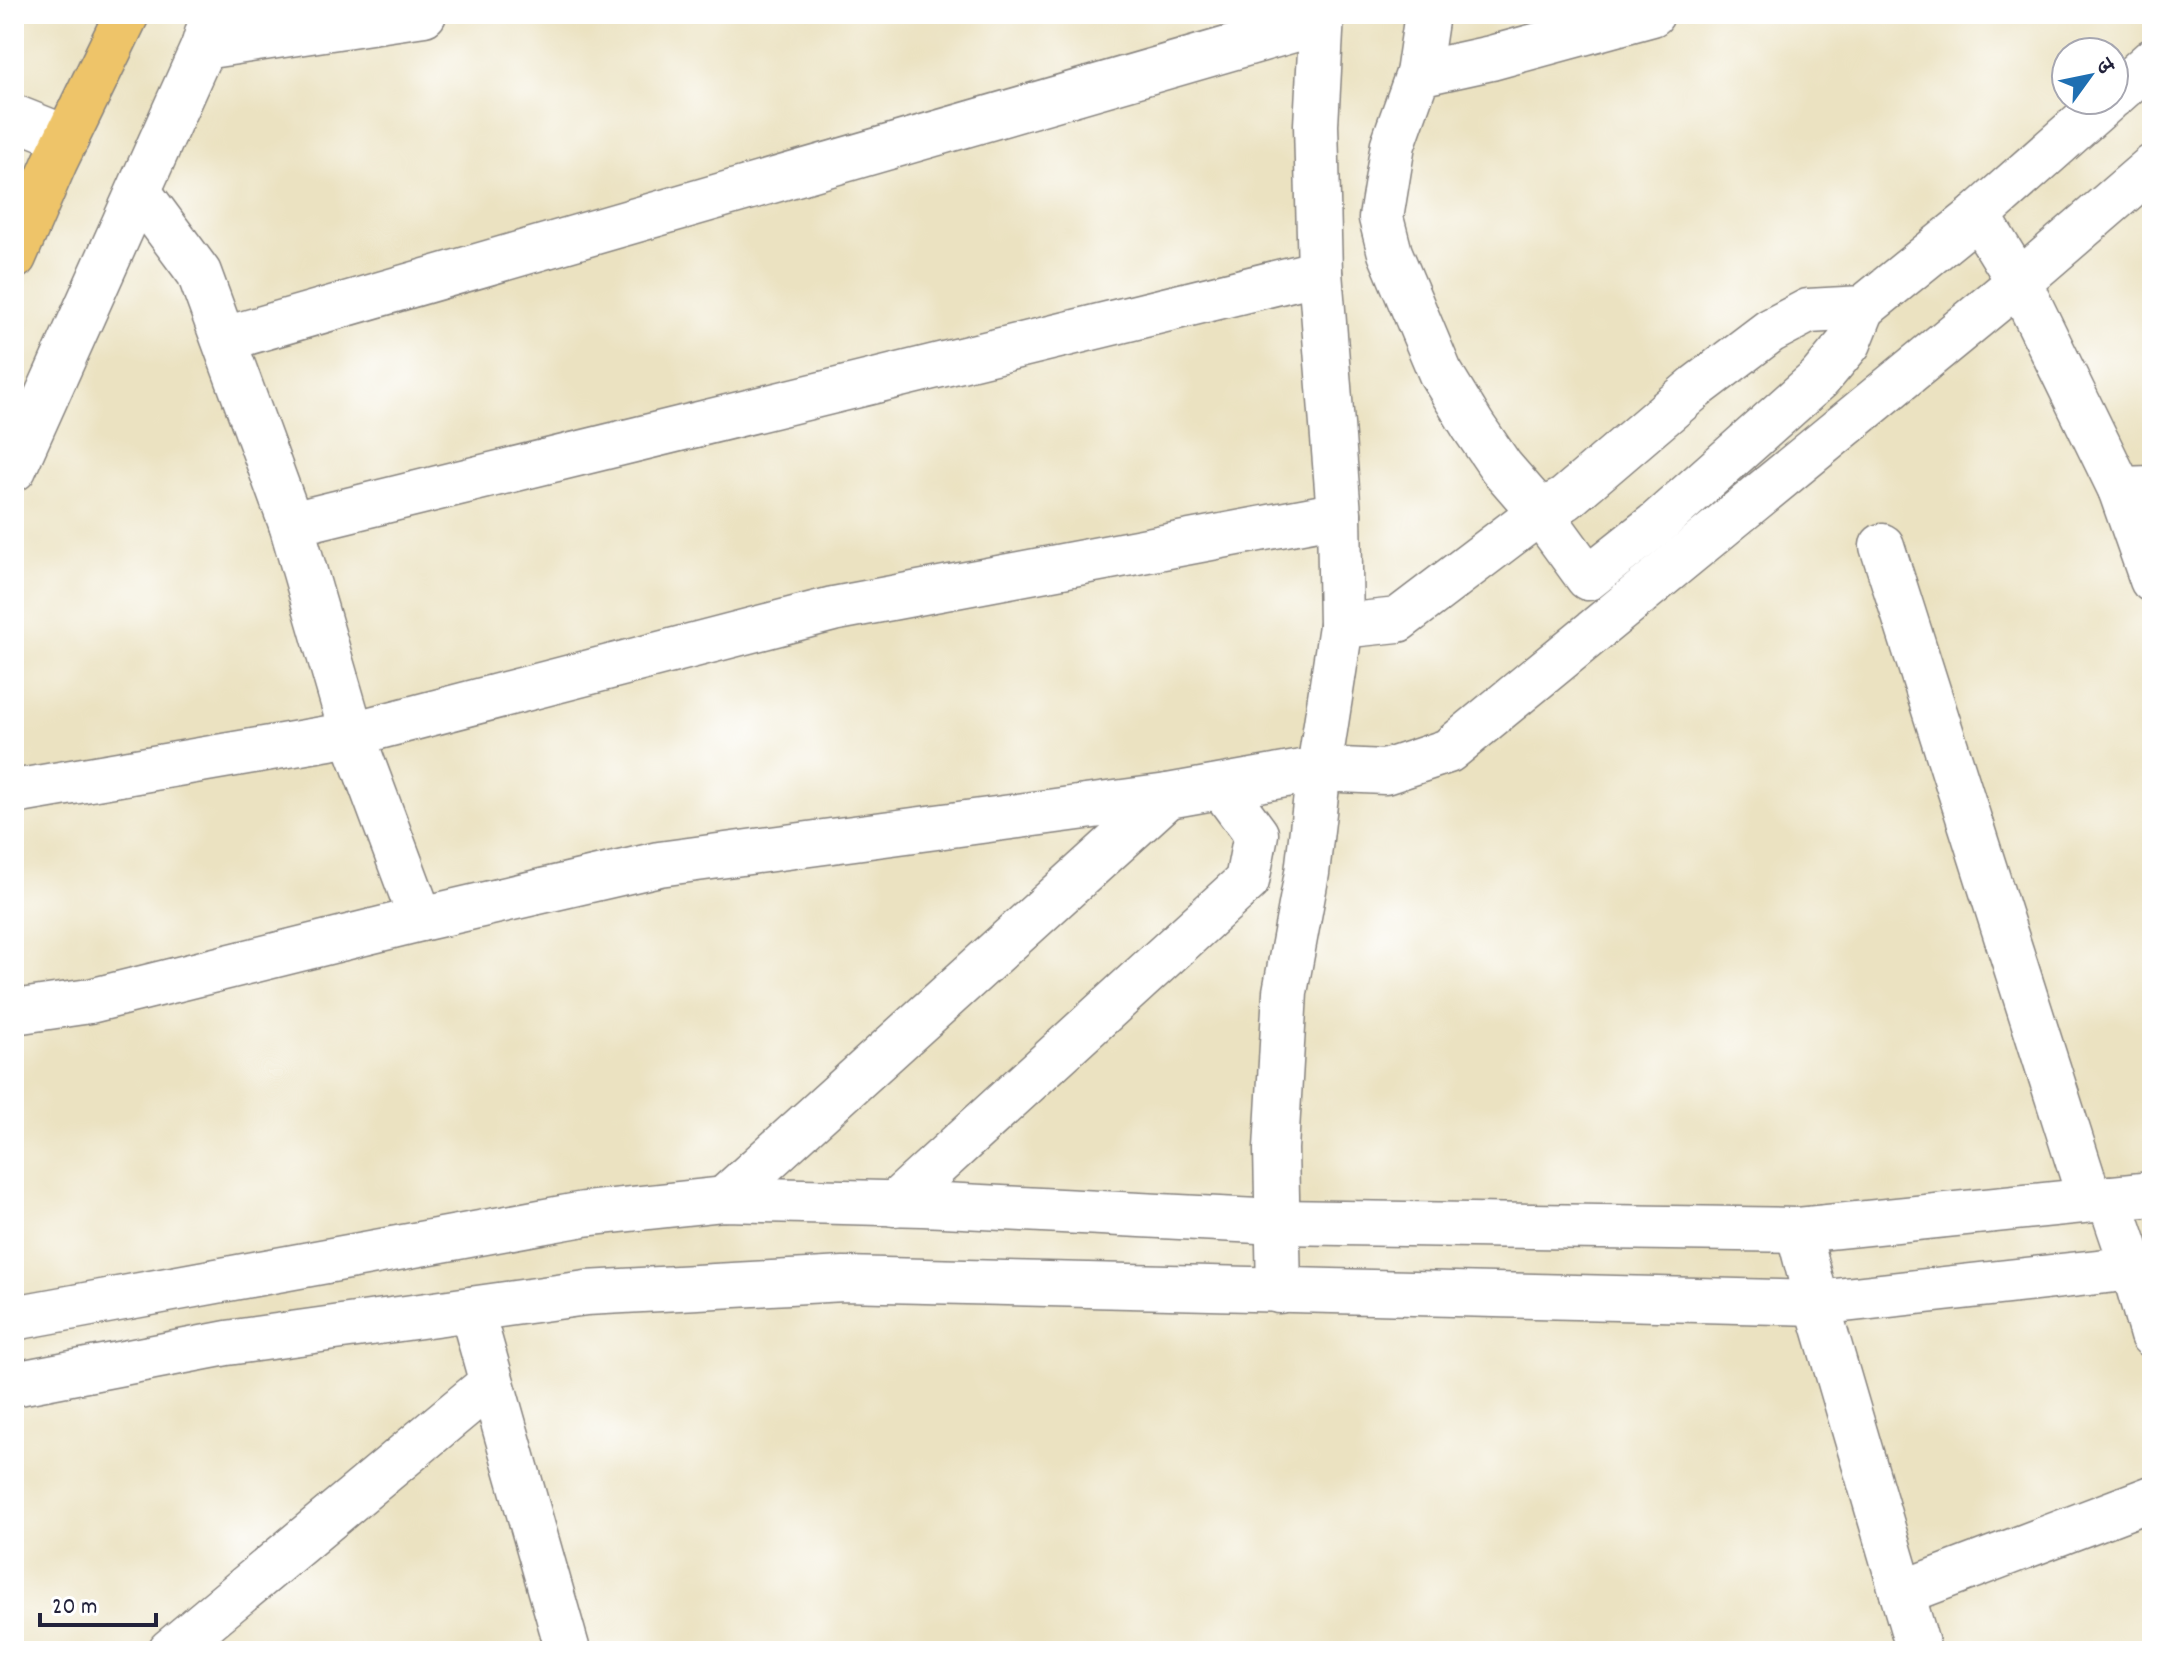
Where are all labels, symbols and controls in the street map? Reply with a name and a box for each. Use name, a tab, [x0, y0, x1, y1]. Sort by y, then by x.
north arrow	[2050, 36, 2130, 116]
text: उ	[2087, 53, 2121, 82]
scale bar	[40, 1577, 156, 1627]
text: 20 m	[52, 1591, 98, 1625]

